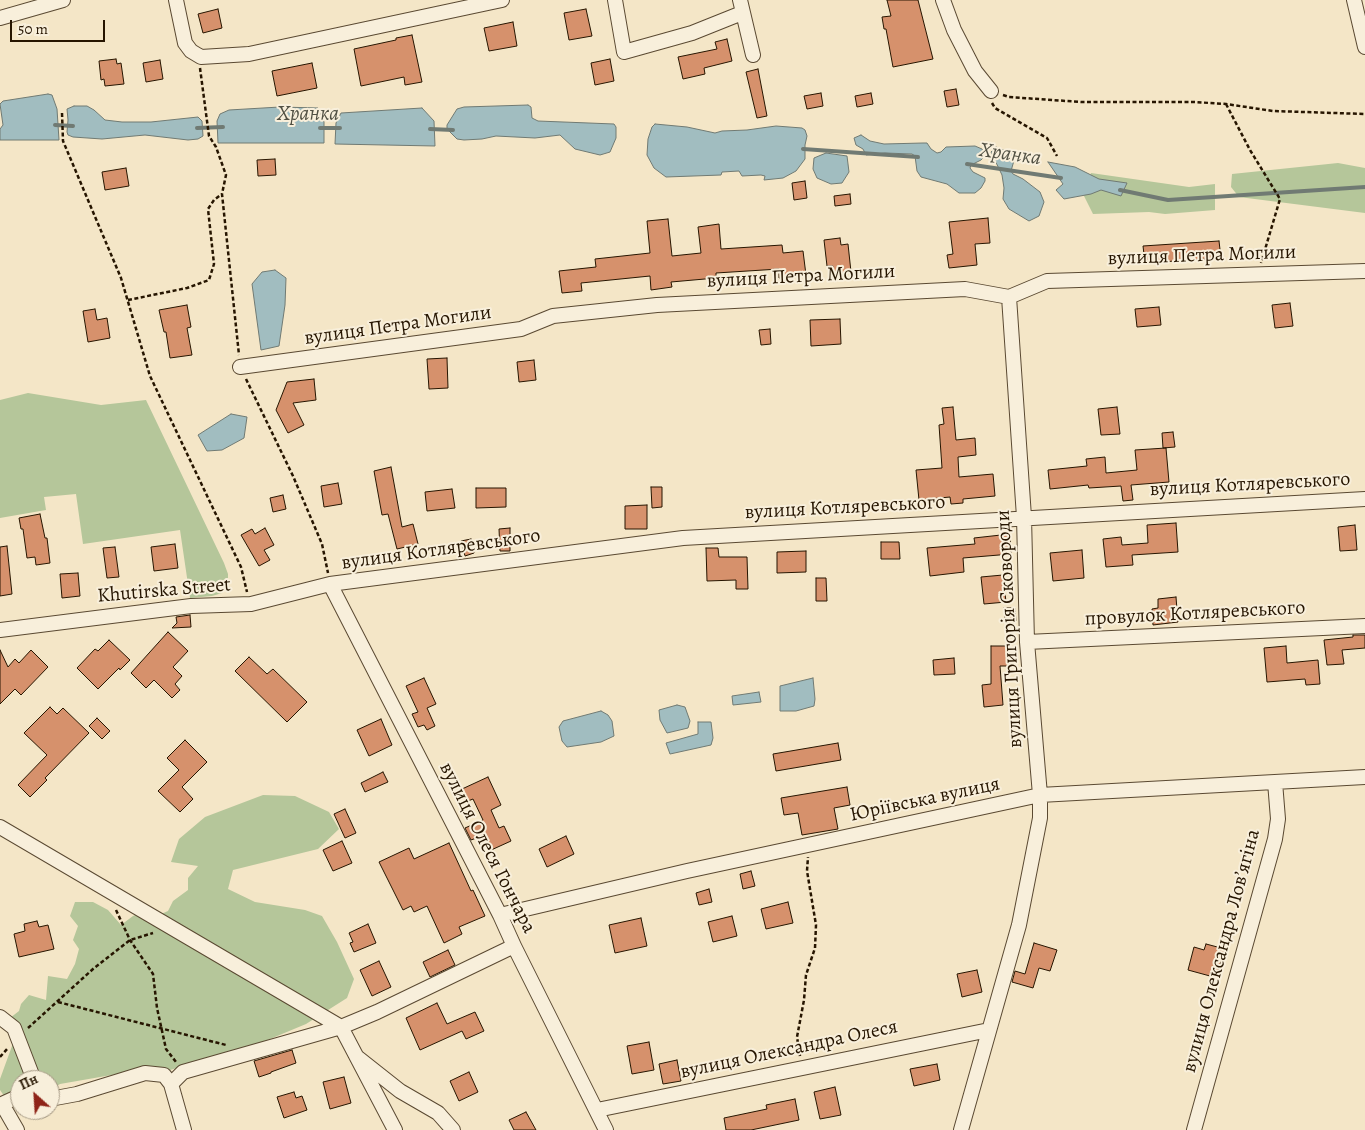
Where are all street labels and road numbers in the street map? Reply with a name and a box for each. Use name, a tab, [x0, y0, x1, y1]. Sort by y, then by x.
street label: вулиця Петра Могили	[1107, 241, 1297, 271]
street label: вулиця Петра Могили	[706, 260, 896, 294]
street label: вулиця Петра Могили	[303, 301, 493, 351]
street label: вулиця Котляревського	[1149, 468, 1351, 502]
street label: вулиця Котляревського	[744, 491, 946, 525]
street label: вулиця Григорія Сковороди	[992, 509, 1028, 749]
street label: вулиця Котляревського	[340, 524, 542, 576]
street label: Khutirska Street	[96, 573, 232, 609]
street label: провулок Котляревського	[1084, 596, 1306, 632]
street label: вулиця Олеся Гончара	[434, 759, 540, 937]
street label: Юріївська вулиця	[848, 772, 1002, 828]
street label: вулиця Олександра Ловʼягіна	[1178, 827, 1266, 1075]
street label: вулиця Олександра Олеся	[678, 1015, 900, 1085]

